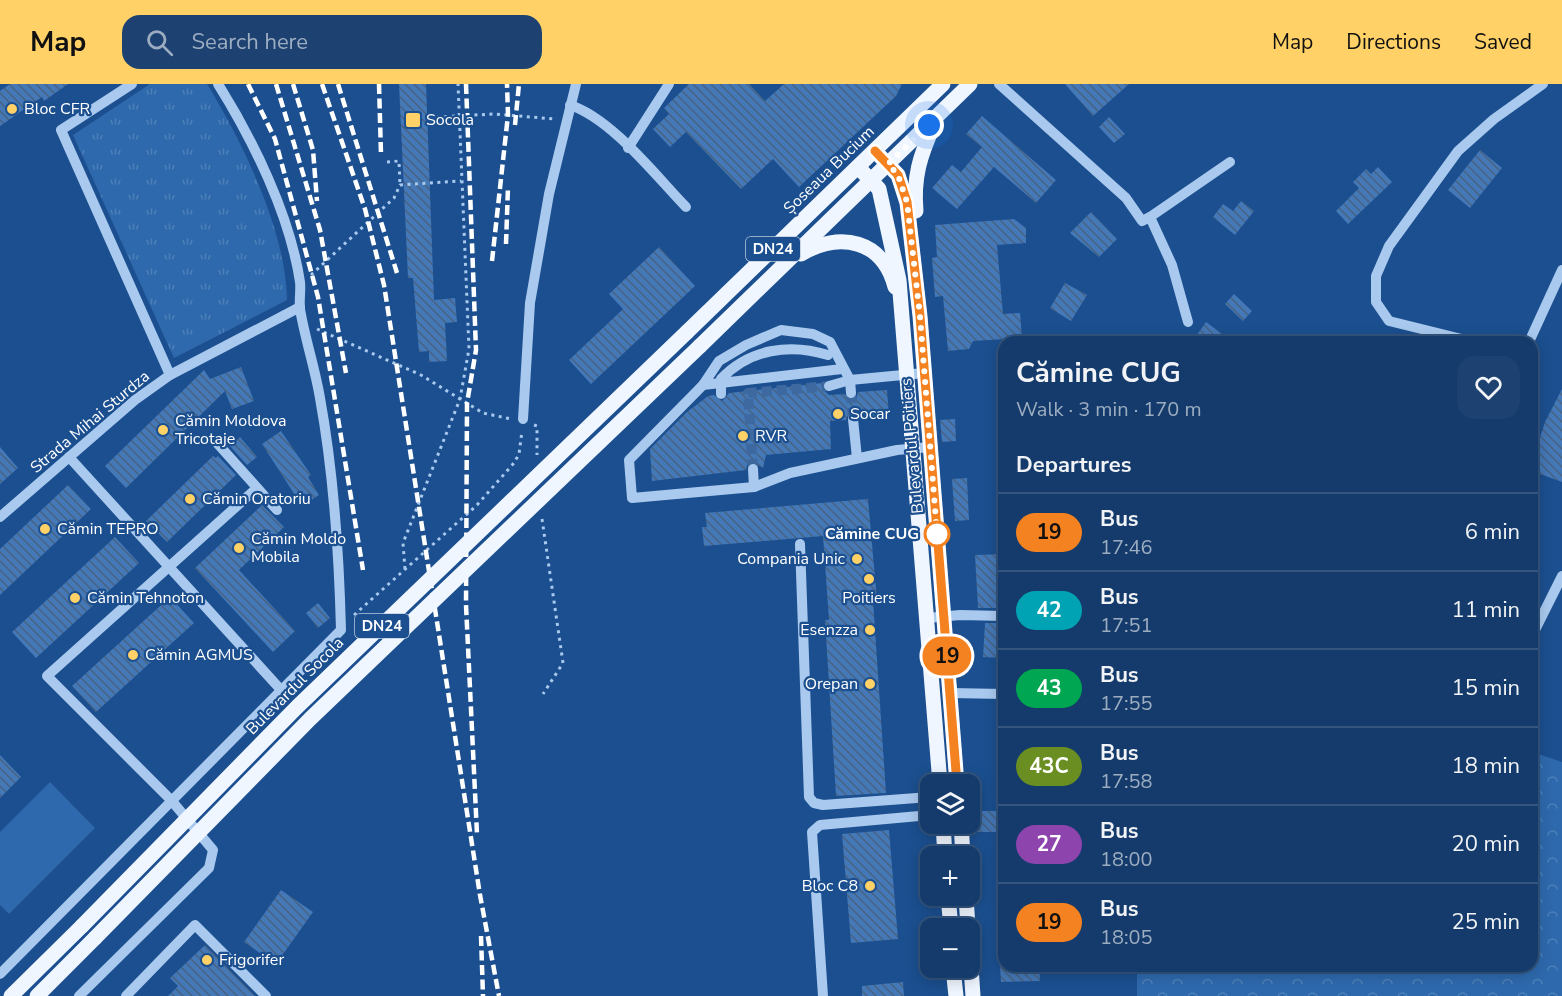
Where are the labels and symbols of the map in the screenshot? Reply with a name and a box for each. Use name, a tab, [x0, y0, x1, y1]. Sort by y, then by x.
place label: Bloc CFR	[24, 98, 90, 120]
marker: Bloc CFR	[5, 102, 19, 116]
place label: Socola	[426, 109, 474, 131]
your location	[914, 110, 944, 140]
marker: Socola	[404, 111, 422, 129]
street label: Șoseaua Bucium	[779, 121, 879, 219]
road number: DN24	[746, 237, 800, 261]
street label: Strada Mihai Sturdza	[26, 366, 154, 478]
street label: Bulevardul Poitiers	[895, 377, 929, 515]
place label: Socar	[850, 403, 891, 425]
marker: Socar	[831, 407, 845, 421]
place label: Cămin Moldova Tricotaje	[175, 410, 287, 450]
marker: Cămin Moldova Tricotaje	[156, 423, 170, 437]
place label: RVR	[755, 425, 788, 447]
marker: RVR	[736, 429, 750, 443]
place label: Cămin Oratoriu	[202, 488, 311, 510]
marker: Cămin Oratoriu	[183, 492, 197, 506]
place label: Cămin TEPRO	[57, 518, 159, 540]
marker: Cămine CUG	[924, 521, 950, 547]
marker: Cămin TEPRO	[38, 522, 52, 536]
place label: Cămine CUG	[825, 523, 919, 545]
place label: Cămin Moldo Mobila	[251, 528, 346, 568]
marker: Cămin Moldo Mobila	[232, 541, 246, 555]
place label: Compania Unic	[737, 548, 846, 570]
marker: Compania Unic	[850, 552, 864, 566]
marker: Poitiers	[862, 572, 876, 586]
place label: Cămin Tehnoton	[87, 587, 204, 609]
place label: Poitiers	[842, 587, 896, 609]
marker: Cămin Tehnoton	[68, 591, 82, 605]
road number: DN24	[355, 614, 409, 638]
place label: Esenzza	[800, 619, 858, 641]
marker: Esenzza	[863, 623, 877, 637]
street label: Bulevardul Socola	[241, 632, 349, 740]
line badge: 19	[920, 636, 974, 676]
place label: Cămin AGMUS	[145, 644, 253, 666]
marker: Cămin AGMUS	[126, 648, 140, 662]
place label: Orepan	[805, 673, 858, 695]
marker: Orepan	[863, 677, 877, 691]
place label: Bloc C8	[802, 875, 858, 897]
marker: Bloc C8	[863, 879, 877, 893]
place label: Frigorifer	[219, 949, 284, 971]
marker: Frigorifer	[200, 953, 214, 967]

